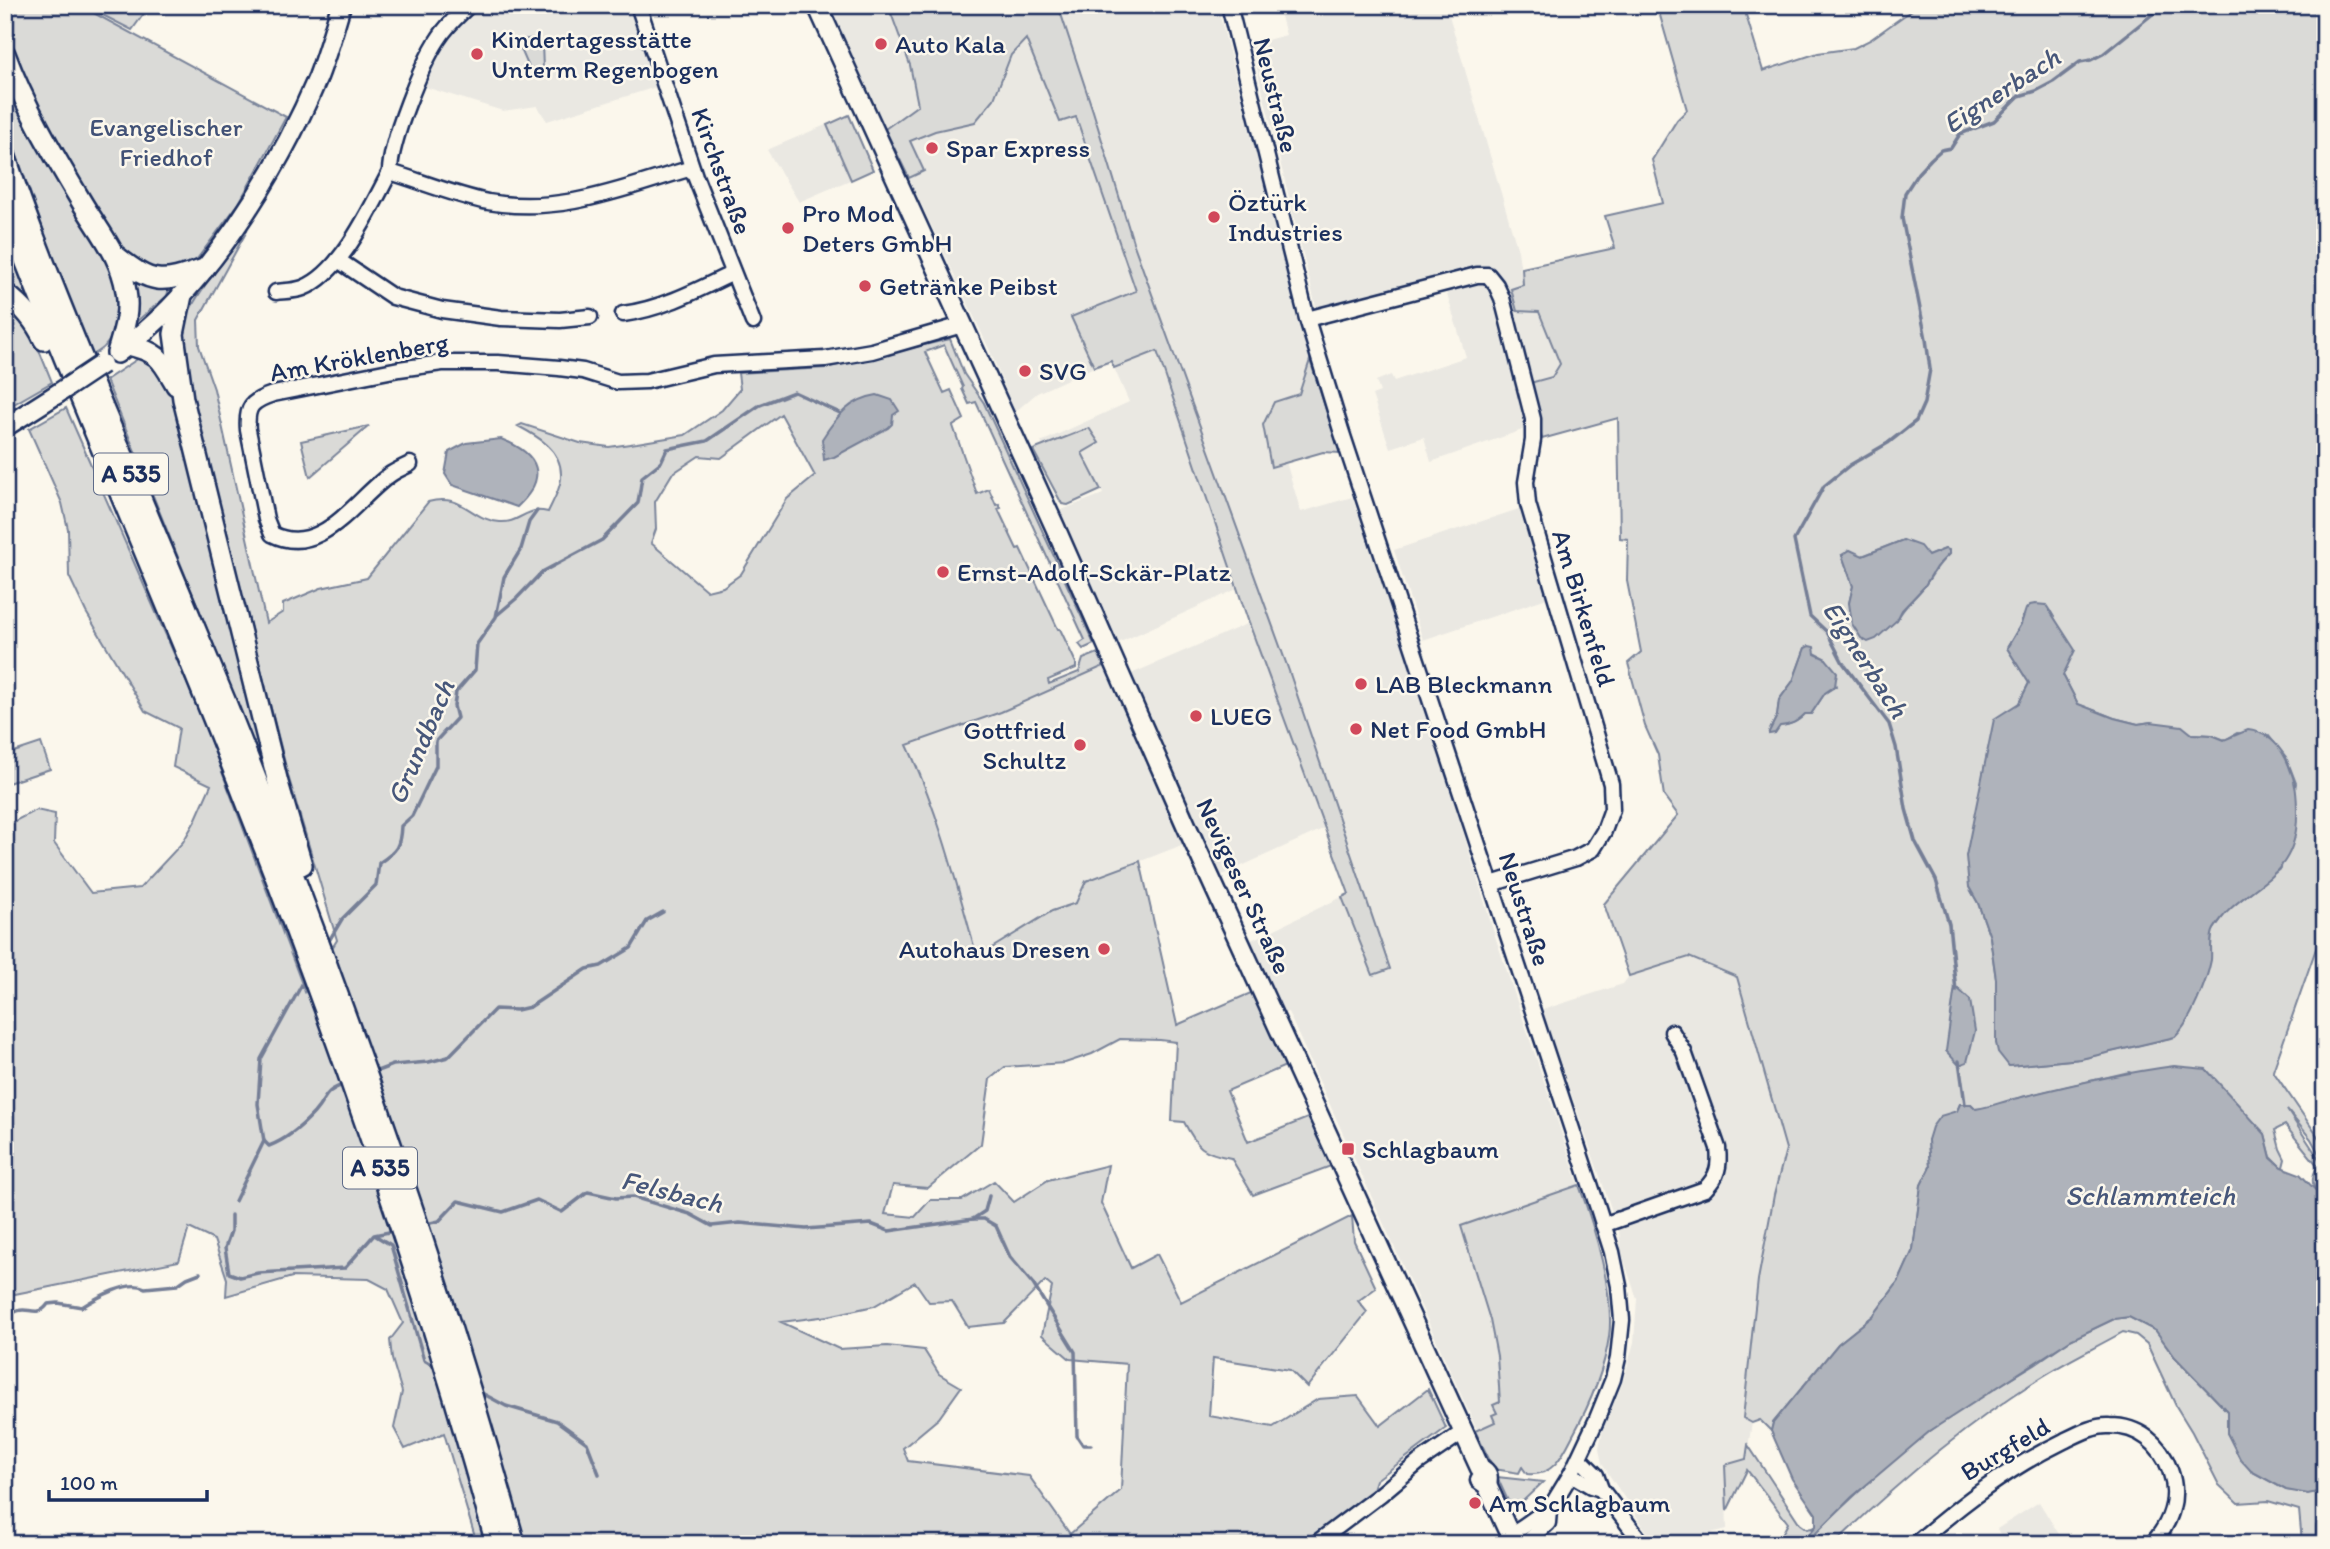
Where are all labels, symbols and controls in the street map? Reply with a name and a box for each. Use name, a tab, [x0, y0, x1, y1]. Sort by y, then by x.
place label: Kindertagesstätte Unterm Regenbogen	[491, 23, 719, 85]
place label: Auto Kala	[895, 28, 1006, 60]
street label: Neustraße	[1246, 34, 1306, 156]
marker: Auto Kala	[873, 36, 889, 52]
water label: Eignerbach	[1936, 39, 2066, 140]
marker: Kindertagesstätte Unterm Regenbogen	[469, 46, 485, 62]
street label: Kirchstraße	[684, 103, 760, 239]
park label: Evangelischer Friedhof	[90, 111, 243, 173]
place label: Spar Express	[946, 132, 1090, 164]
marker: Spar Express	[924, 140, 940, 156]
place label: Öztürk Industries	[1228, 186, 1343, 248]
place label: Pro Mod Deters GmbH	[802, 197, 952, 259]
marker: Öztürk Industries	[1206, 209, 1222, 225]
marker: Pro Mod Deters GmbH	[780, 220, 796, 236]
place label: Getränke Peibst	[879, 270, 1058, 302]
marker: Getränke Peibst	[857, 278, 873, 294]
street label: Am Kröklenberg	[267, 325, 451, 388]
place label: SVG	[1039, 355, 1087, 387]
marker: SVG	[1017, 363, 1033, 379]
road number: A 535	[94, 453, 168, 494]
street label: Am Birkenfeld	[1545, 526, 1623, 691]
place label: Ernst-Adolf-Sckär-Platz	[957, 556, 1231, 588]
marker: Ernst-Adolf-Sckär-Platz	[935, 564, 951, 580]
water label: Eignerbach	[1816, 594, 1917, 724]
place label: LAB Bleckmann	[1375, 668, 1553, 700]
water label: Grundbach	[379, 674, 461, 809]
marker: LAB Bleckmann	[1353, 676, 1369, 692]
place label: LUEG	[1210, 700, 1272, 732]
marker: LUEG	[1188, 708, 1204, 724]
place label: Net Food GmbH	[1370, 713, 1547, 745]
place label: Gottfried Schultz	[963, 714, 1066, 776]
marker: Net Food GmbH	[1348, 721, 1364, 737]
marker: Gottfried Schultz	[1072, 737, 1088, 753]
street label: Nevigeser Straße	[1189, 793, 1299, 979]
street label: Neustraße	[1492, 848, 1558, 970]
place label: Autohaus Dresen	[899, 933, 1090, 965]
marker: Autohaus Dresen	[1096, 941, 1112, 957]
place label: Schlagbaum	[1362, 1133, 1499, 1165]
marker: Schlagbaum	[1340, 1141, 1356, 1157]
road number: A 535	[343, 1148, 417, 1188]
water label: Felsbach	[618, 1162, 727, 1220]
water label: Schlammteich	[2065, 1178, 2236, 1212]
street label: Burgfeld	[1955, 1410, 2055, 1488]
scale bar	[49, 1458, 206, 1502]
text: 100 m	[60, 1470, 118, 1495]
place label: Am Schlagbaum	[1489, 1487, 1671, 1519]
marker: Am Schlagbaum	[1467, 1495, 1483, 1511]

